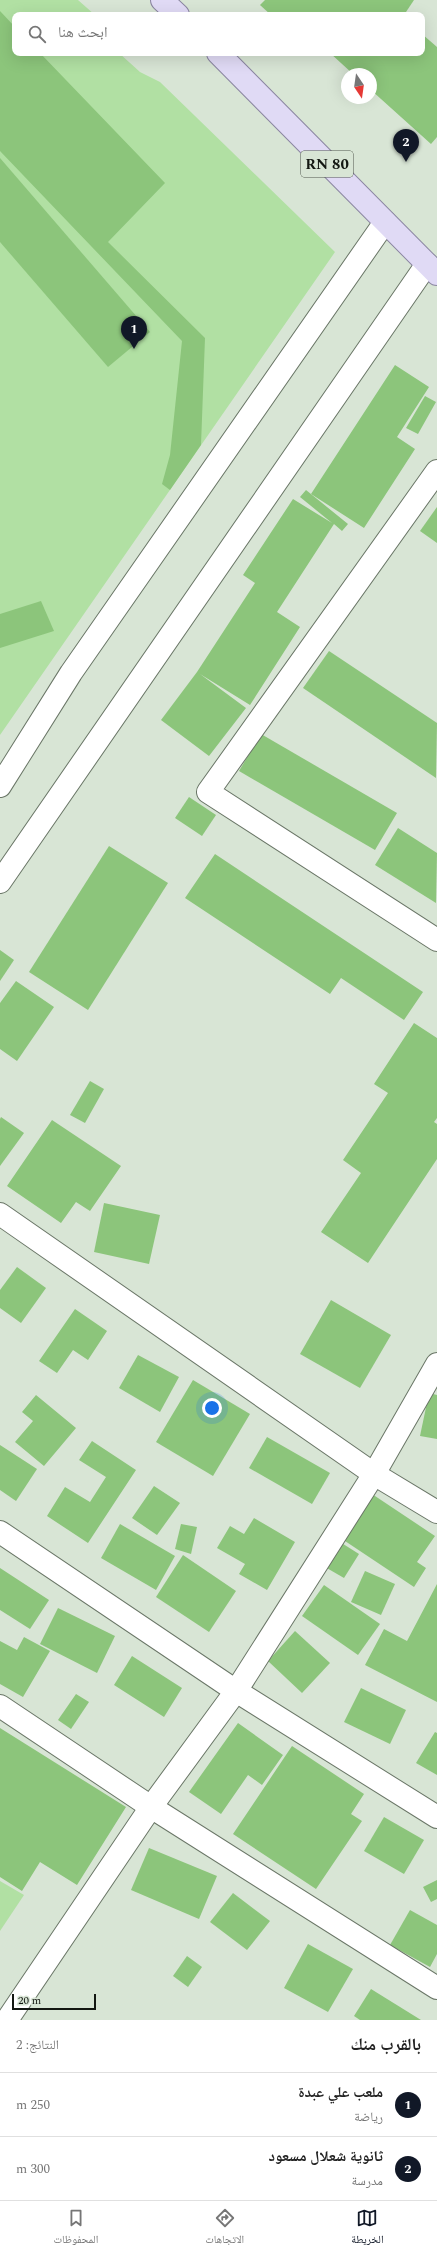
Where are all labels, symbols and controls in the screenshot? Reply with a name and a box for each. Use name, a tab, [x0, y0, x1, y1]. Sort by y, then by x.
search box	[12, 12, 425, 56]
text: ابحث هنا	[58, 21, 108, 44]
icon: search	[26, 23, 48, 45]
north arrow	[341, 68, 377, 104]
pin: 2	[393, 129, 419, 162]
road number: RN 80	[301, 151, 353, 177]
pin: 1	[121, 316, 147, 349]
your location	[202, 1398, 222, 1418]
scale bar	[12, 1992, 96, 2011]
text: 20 m	[18, 1992, 41, 2009]
text: بالقرب منك	[350, 2032, 421, 2058]
text: النتائج: 2	[16, 2035, 59, 2055]
text: ملعب علي عبدة	[298, 2081, 383, 2104]
text: 250 m	[16, 2095, 50, 2115]
text: 1	[404, 2095, 412, 2115]
text: رياضة	[354, 2107, 383, 2127]
text: ثانوية شعلال مسعود	[268, 2145, 383, 2168]
text: 300 m	[16, 2159, 50, 2179]
text: 2	[404, 2159, 412, 2179]
text: مدرسة	[351, 2171, 383, 2191]
tab: المحفوظات	[53, 2207, 98, 2250]
tab: الاتجاهات	[205, 2207, 244, 2250]
tab: الخريطة	[351, 2207, 384, 2250]

